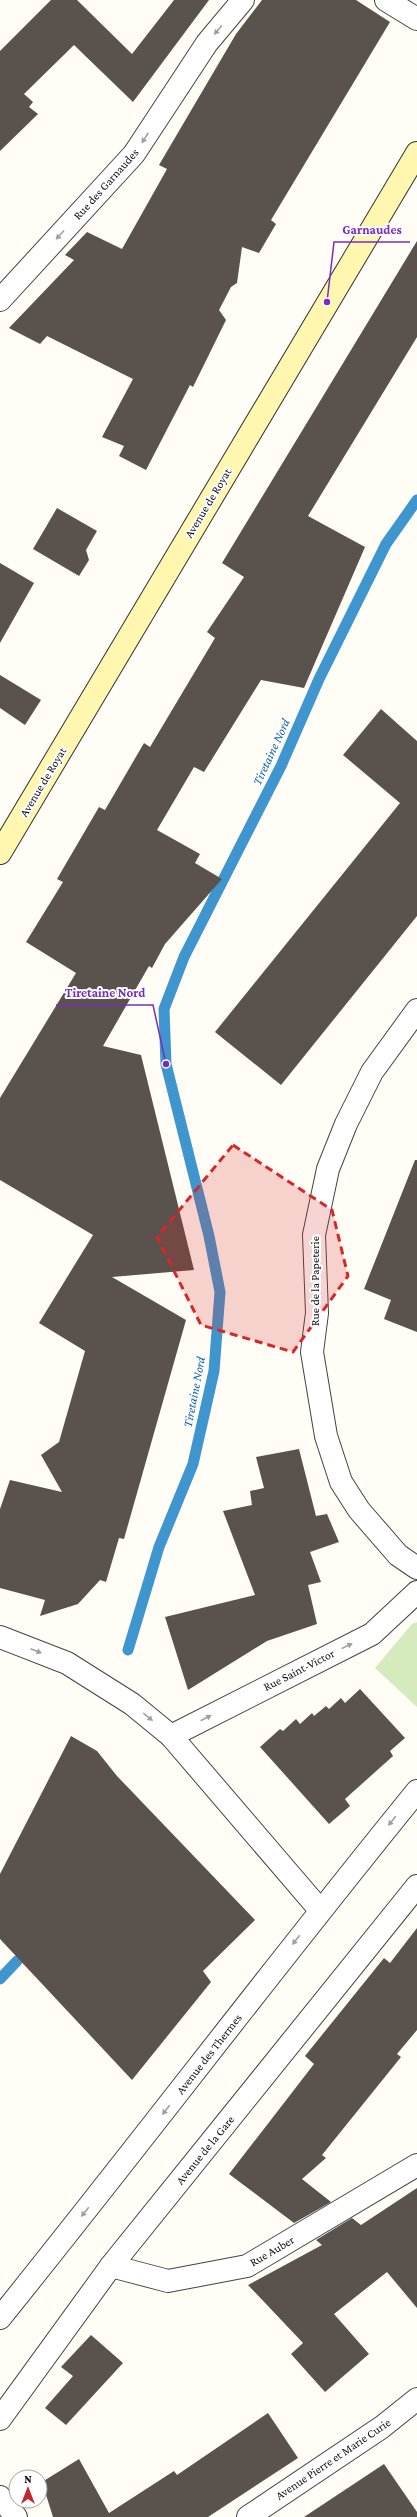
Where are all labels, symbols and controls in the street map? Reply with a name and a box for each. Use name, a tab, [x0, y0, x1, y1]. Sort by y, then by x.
one-way arrow	[213, 25, 222, 35]
one-way arrow	[141, 132, 149, 143]
street label: Rue des Garnaudes	[70, 145, 142, 223]
callout: Garnaudes	[334, 217, 410, 242]
text: Garnaudes	[342, 222, 402, 237]
one-way arrow	[55, 230, 64, 241]
street label: Avenue de Royat	[182, 465, 235, 540]
water label: Tiretaine Nord	[249, 716, 293, 788]
street label: Avenue de Royat	[17, 744, 70, 819]
callout: Tiretaine Nord	[56, 980, 153, 1005]
text: Tiretaine Nord	[65, 985, 145, 1000]
street label: Rue de la Papeterie	[308, 1236, 322, 1326]
water label: Tiretaine Nord	[180, 1355, 208, 1429]
one-way arrow	[341, 1643, 353, 1649]
street label: Rue Saint-Victor	[261, 1646, 338, 1694]
one-way arrow	[31, 1649, 43, 1655]
one-way arrow	[142, 1712, 153, 1721]
one-way arrow	[200, 1715, 212, 1721]
one-way arrow	[388, 1815, 397, 1826]
one-way arrow	[292, 1935, 301, 1946]
street label: Avenue des Thermes	[173, 2011, 245, 2097]
one-way arrow	[162, 2105, 170, 2115]
street label: Avenue de la Gare	[173, 2113, 237, 2187]
one-way arrow	[81, 2207, 90, 2217]
street label: Rue Auber	[247, 2232, 297, 2269]
street label: Avenue Pierre et Marie Curie	[273, 2415, 393, 2503]
north arrow	[8, 2469, 48, 2509]
text: N	[24, 2473, 32, 2485]

